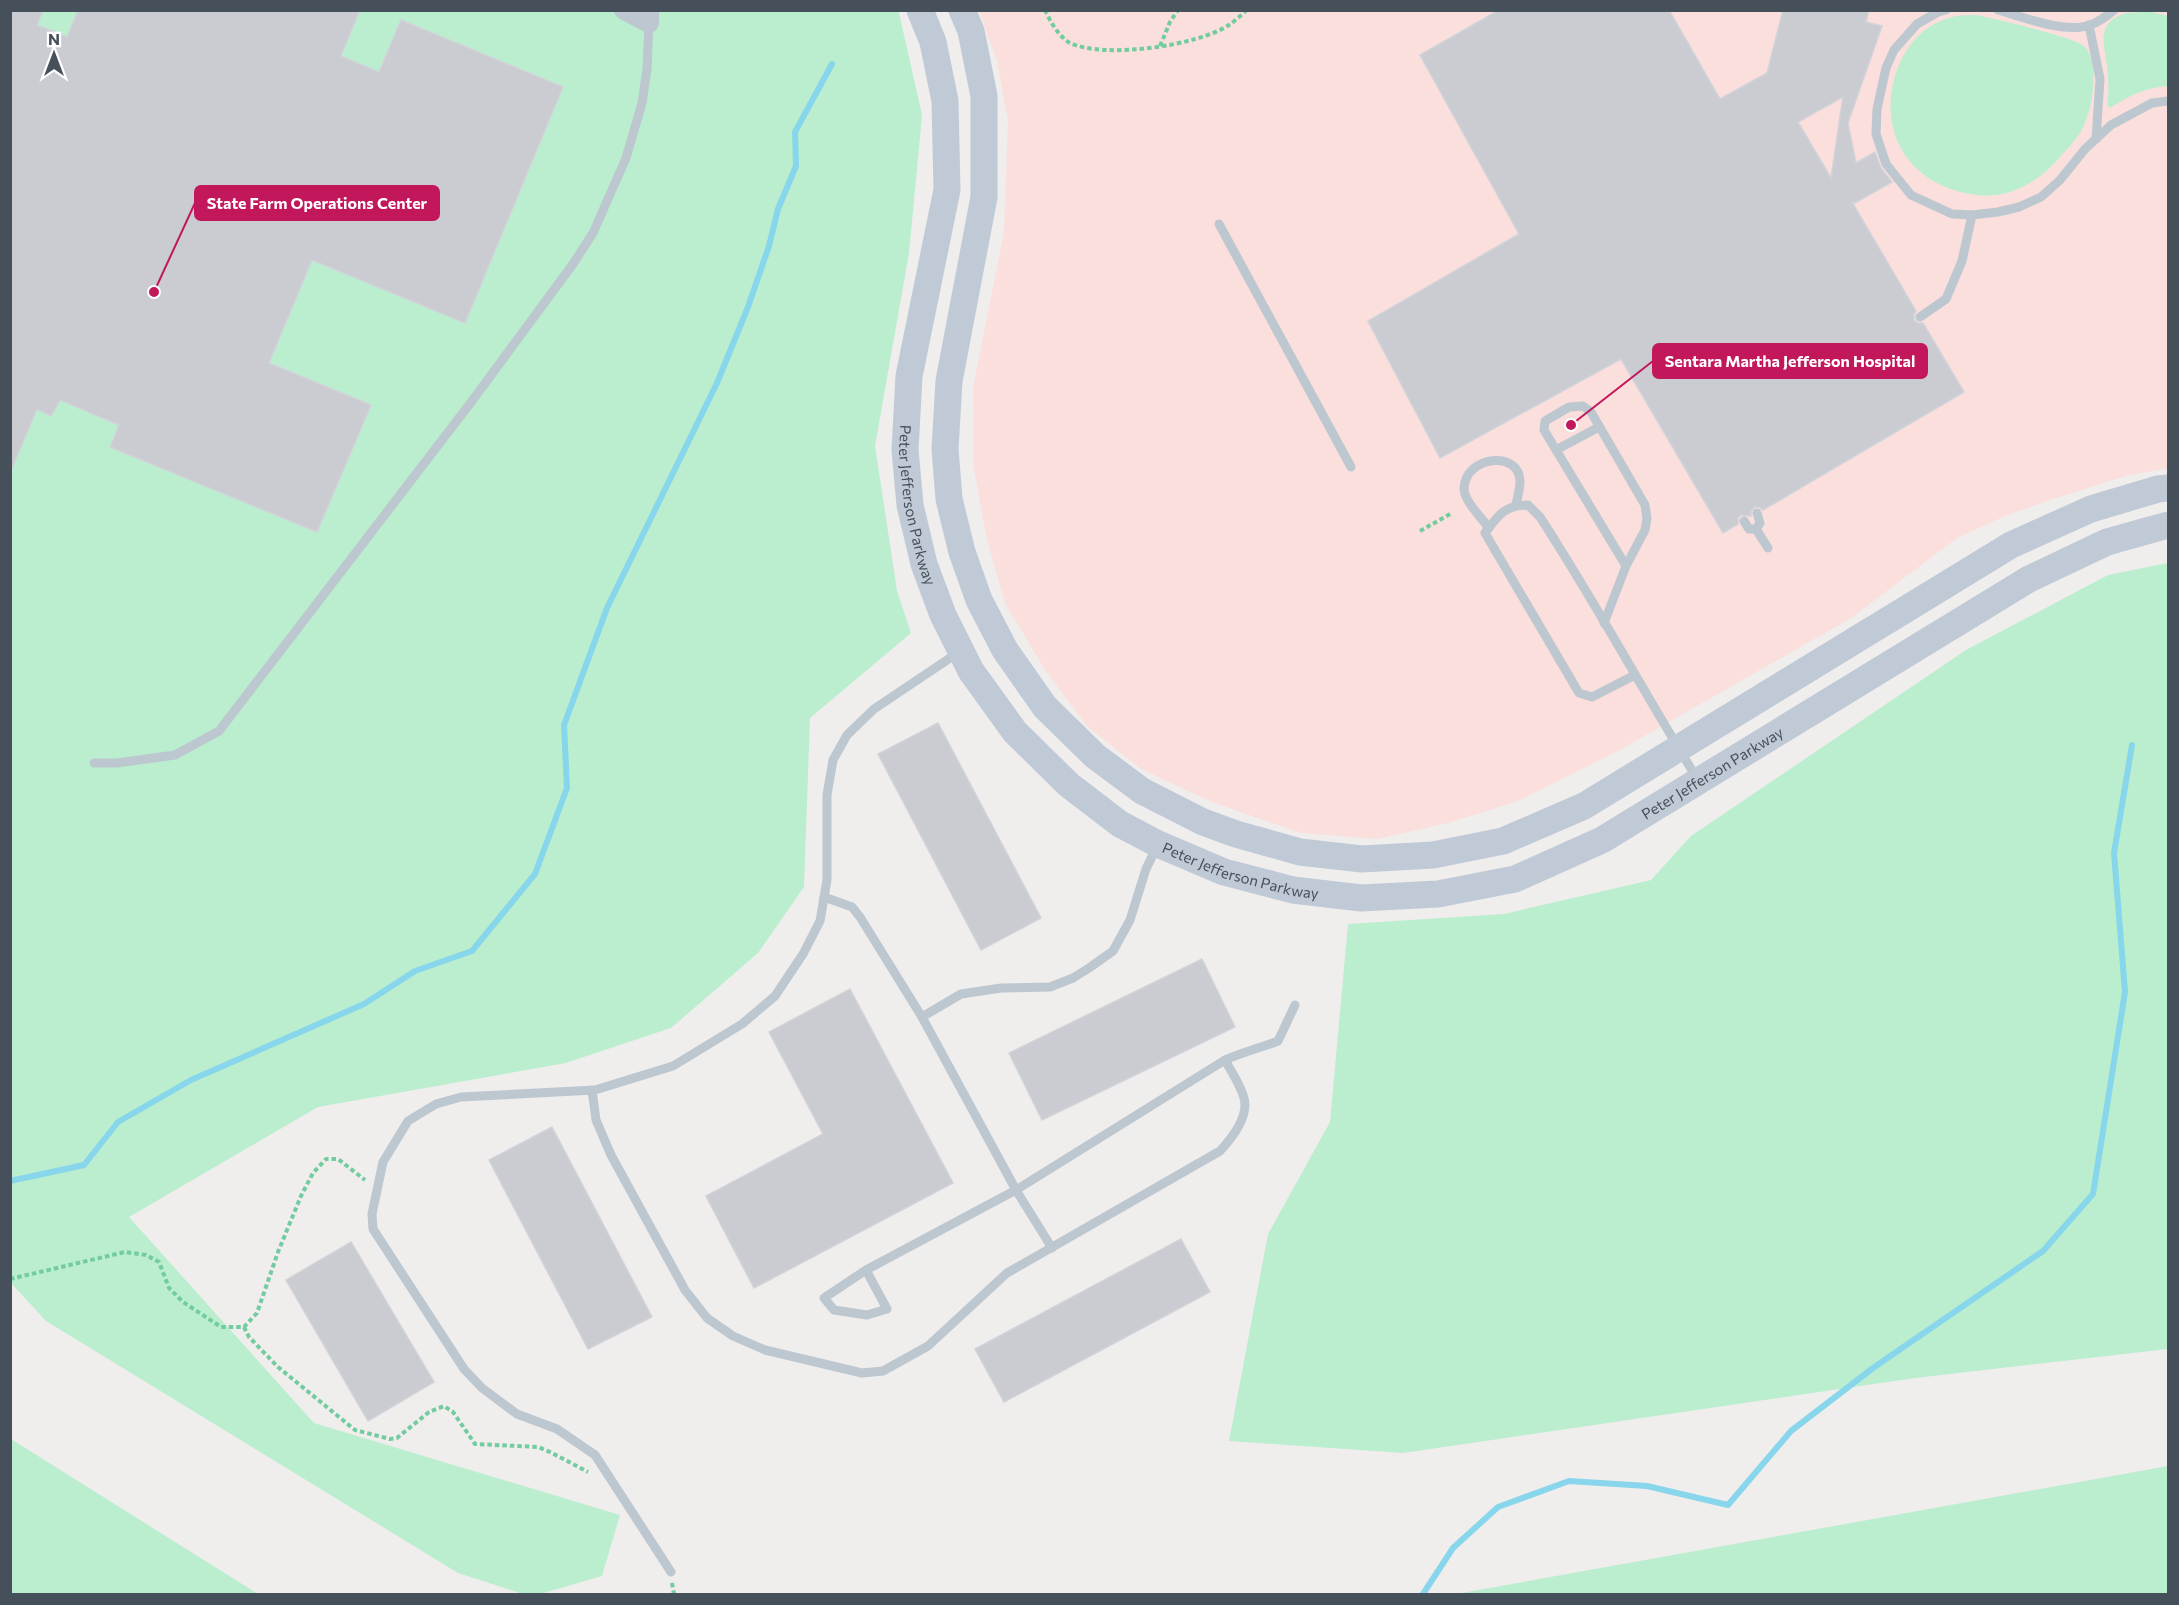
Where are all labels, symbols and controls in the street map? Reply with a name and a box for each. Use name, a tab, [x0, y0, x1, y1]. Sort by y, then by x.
north arrow	[24, 24, 84, 84]
text: N	[48, 29, 60, 48]
callout: State Farm Operations Center	[195, 186, 439, 220]
text: State Farm Operations Center	[207, 193, 428, 212]
callout: Sentara Martha Jefferson Hospital	[1653, 344, 1927, 378]
text: Sentara Martha Jefferson Hospital	[1665, 351, 1915, 370]
street label: Peter Jefferson Parkway	[896, 424, 940, 588]
street label: Peter Jefferson Parkway	[1638, 722, 1786, 823]
street label: Peter Jefferson Parkway	[1160, 838, 1320, 902]

